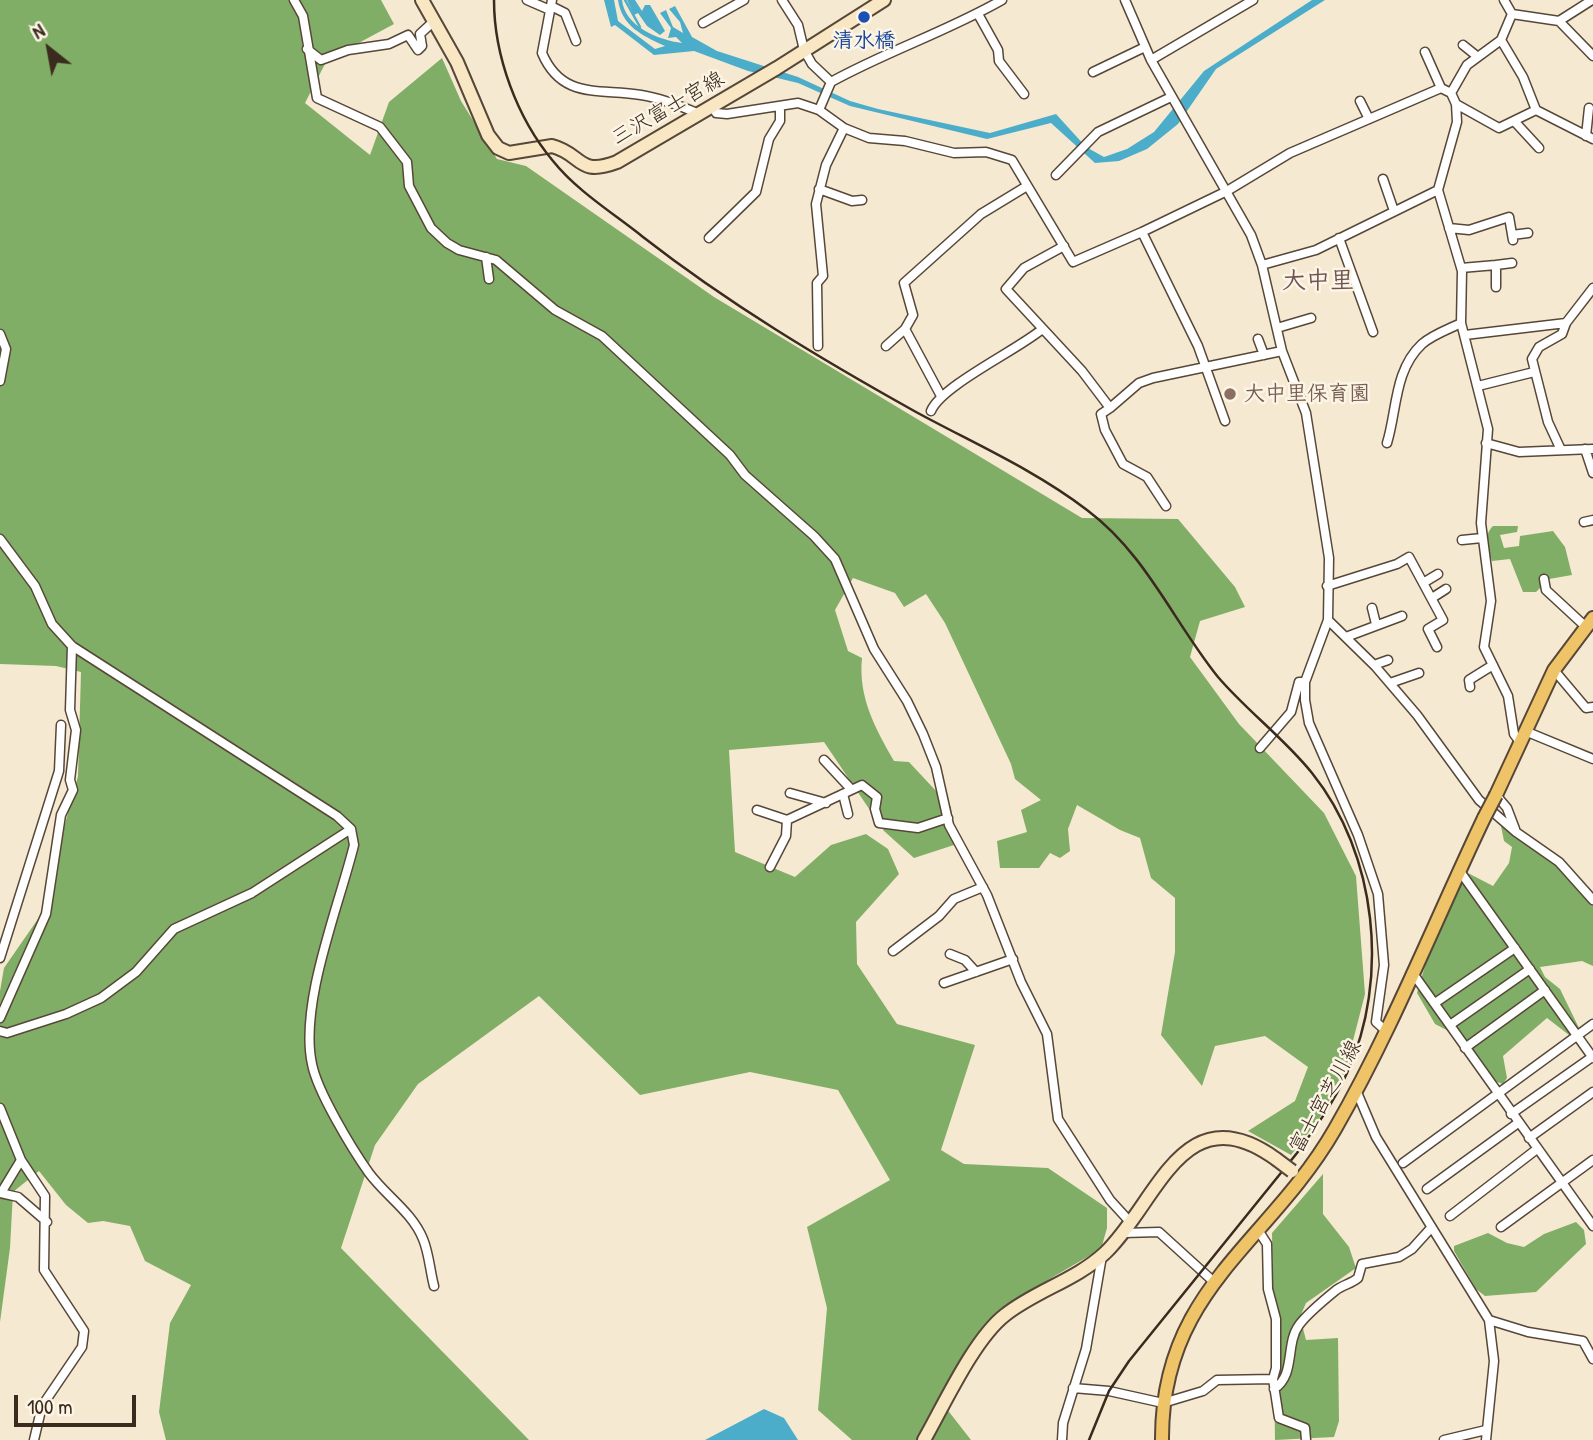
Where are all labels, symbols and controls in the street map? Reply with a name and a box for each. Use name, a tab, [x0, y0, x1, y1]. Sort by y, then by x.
marker: 清水橋	[856, 9, 872, 25]
north arrow	[14, 14, 84, 84]
text: N	[27, 17, 49, 45]
place label: 清水橋	[833, 28, 895, 54]
street label: 三沢富士宮線	[607, 67, 729, 151]
district label: 大中里	[1282, 268, 1354, 296]
place label: 大中里保育園	[1244, 381, 1370, 407]
marker: 大中里保育園	[1222, 386, 1238, 402]
street label: 富士宮芝川線	[1284, 1036, 1368, 1158]
scale bar	[18, 1380, 140, 1424]
text: 100 m	[27, 1392, 73, 1421]

